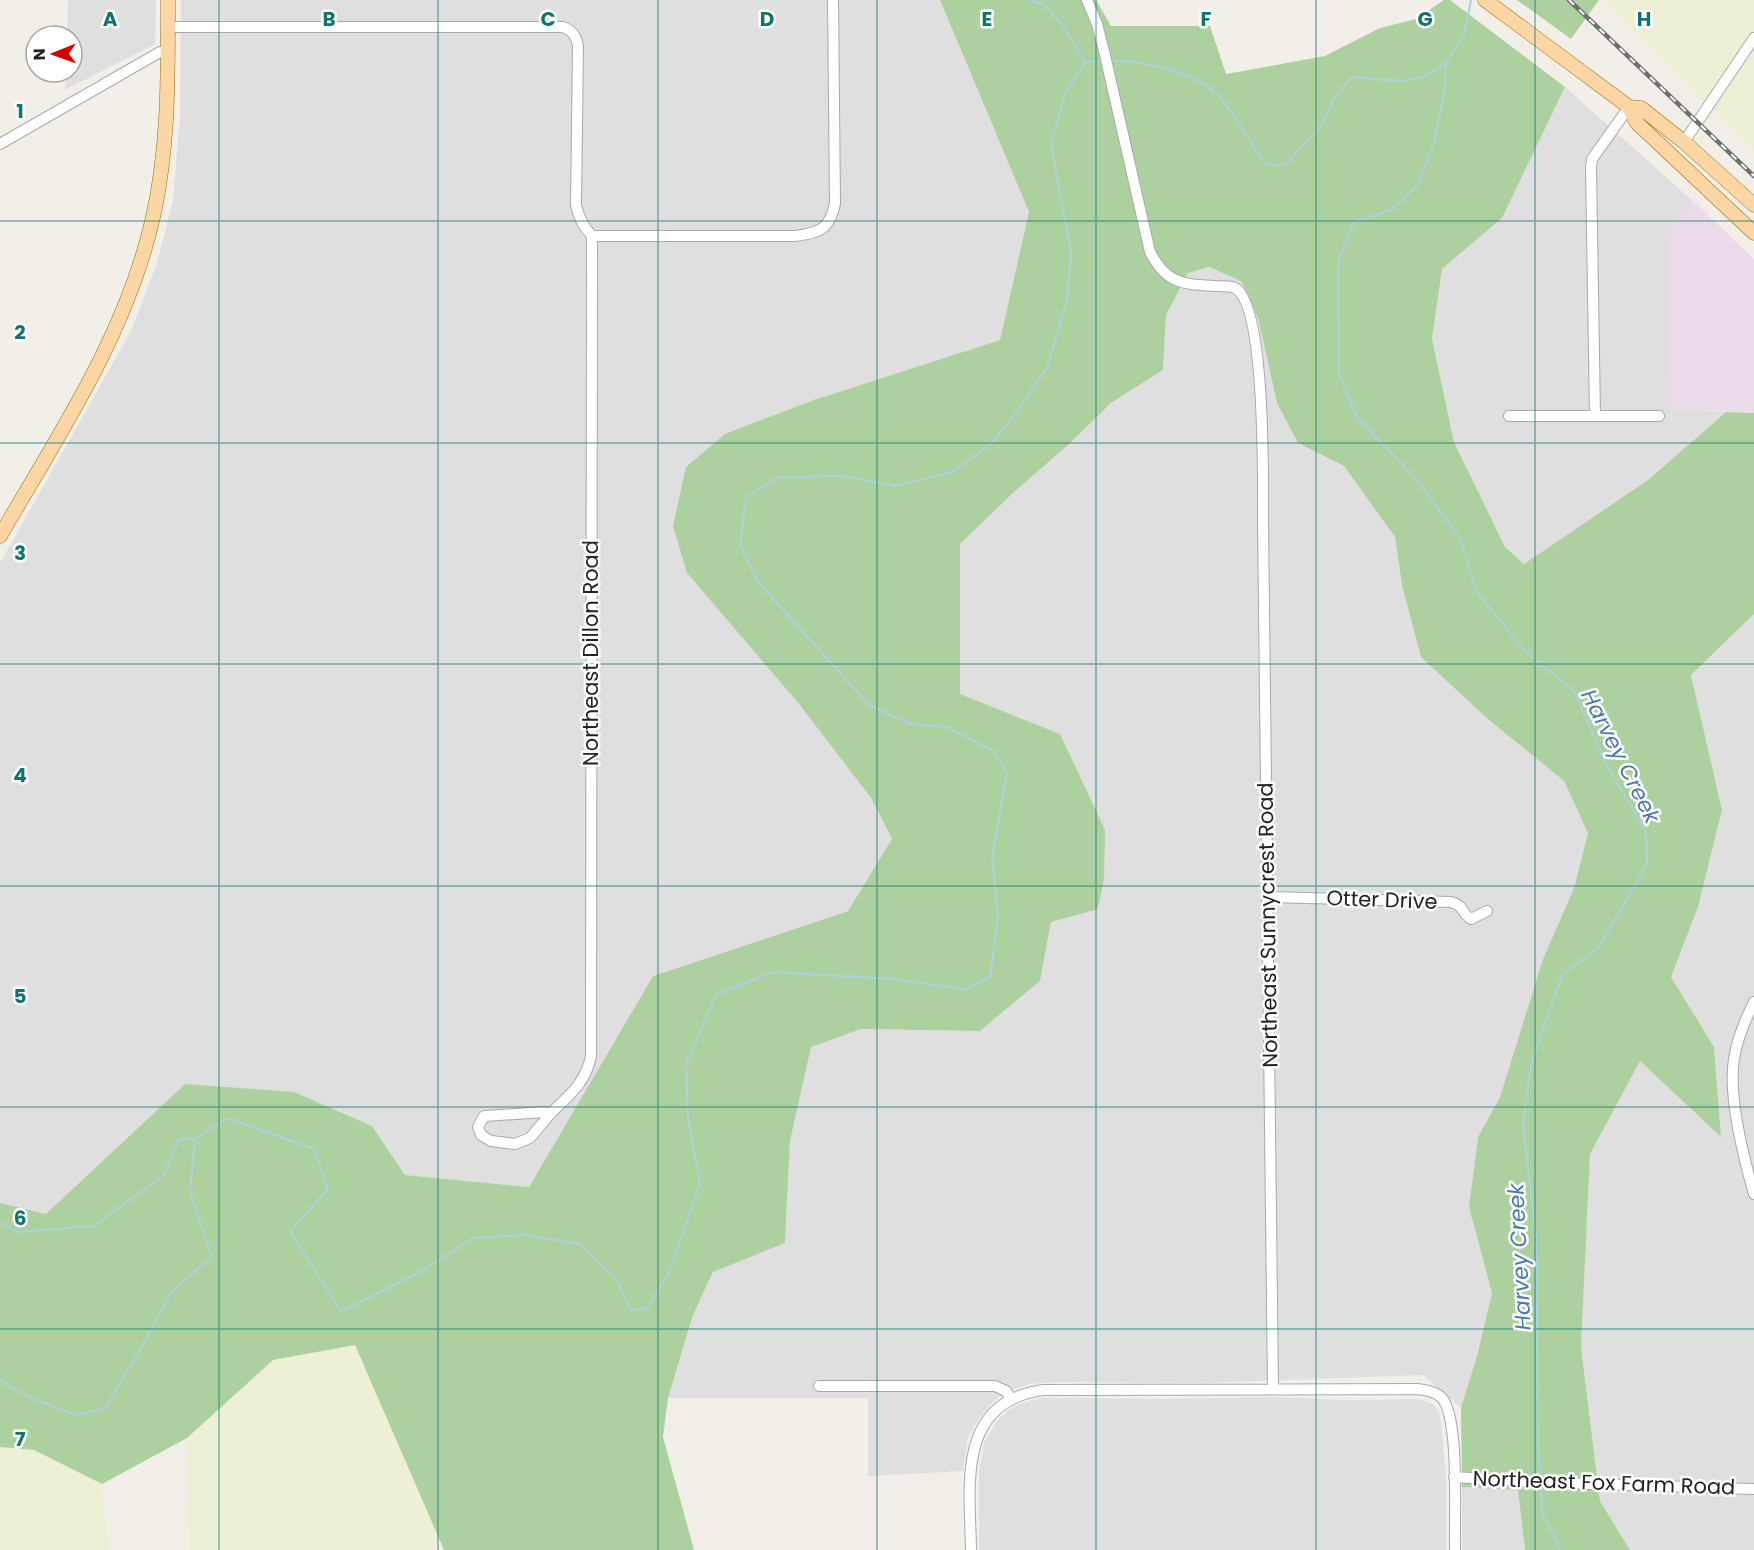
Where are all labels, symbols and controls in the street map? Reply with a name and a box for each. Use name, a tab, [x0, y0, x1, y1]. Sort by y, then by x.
text: A	[103, 5, 118, 33]
text: B	[322, 5, 336, 33]
text: C	[540, 5, 556, 33]
text: D	[760, 5, 774, 33]
text: E	[982, 5, 992, 33]
text: F	[1201, 5, 1212, 33]
text: G	[1417, 5, 1433, 33]
text: H	[1637, 5, 1651, 33]
north arrow	[24, 24, 84, 84]
text: N	[28, 48, 51, 60]
text: 1	[16, 97, 24, 125]
text: 2	[14, 318, 26, 346]
text: 3	[14, 539, 26, 567]
street label: Northeast Dillon Road	[576, 540, 605, 766]
water label: Harvey Creek	[1573, 684, 1668, 830]
text: 4	[13, 761, 27, 789]
street label: Northeast Sunnycrest Road	[1251, 782, 1284, 1068]
street label: Otter Drive	[1326, 883, 1438, 916]
text: 5	[14, 982, 27, 1010]
water label: Harvey Creek	[1500, 1181, 1539, 1331]
text: 6	[14, 1204, 26, 1232]
text: 7	[15, 1425, 26, 1453]
street label: Northeast Fox Farm Road	[1472, 1463, 1736, 1502]

